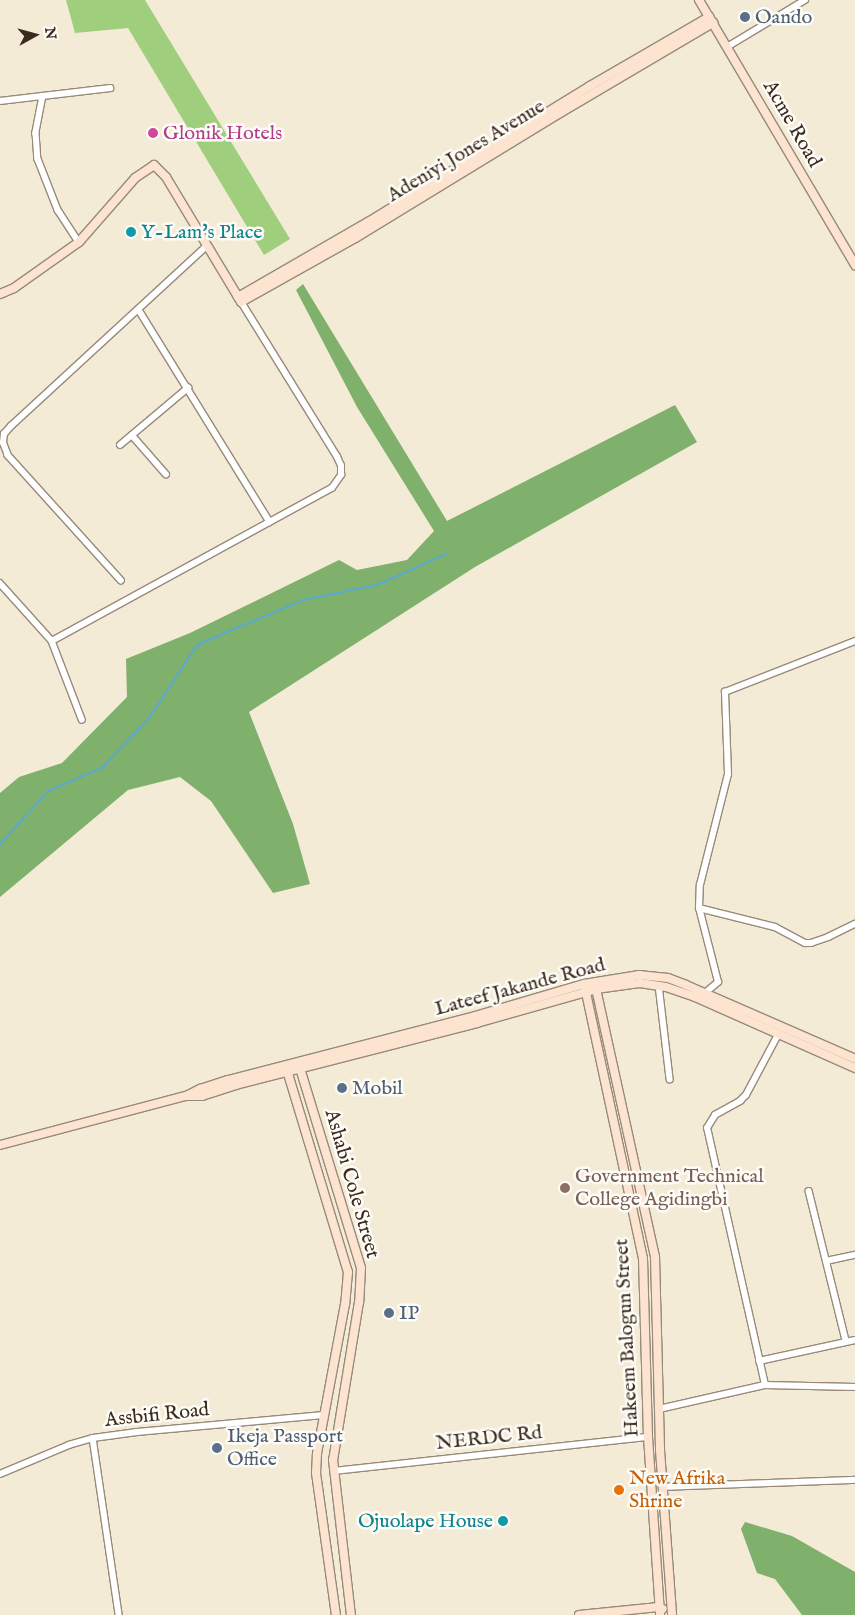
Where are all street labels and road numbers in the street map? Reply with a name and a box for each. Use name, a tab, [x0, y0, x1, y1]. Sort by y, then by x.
street label: Acme Road	[758, 76, 826, 172]
street label: Adeniyi Jones Avenue	[383, 94, 549, 208]
street label: Lateef Jakande Road	[432, 953, 608, 1021]
street label: Ashabi Cole Street	[319, 1107, 385, 1261]
street label: Hakeem Balogun Street	[610, 1238, 644, 1438]
street label: Assbifi Road	[104, 1398, 210, 1432]
street label: NERDC Rd	[435, 1420, 543, 1456]

